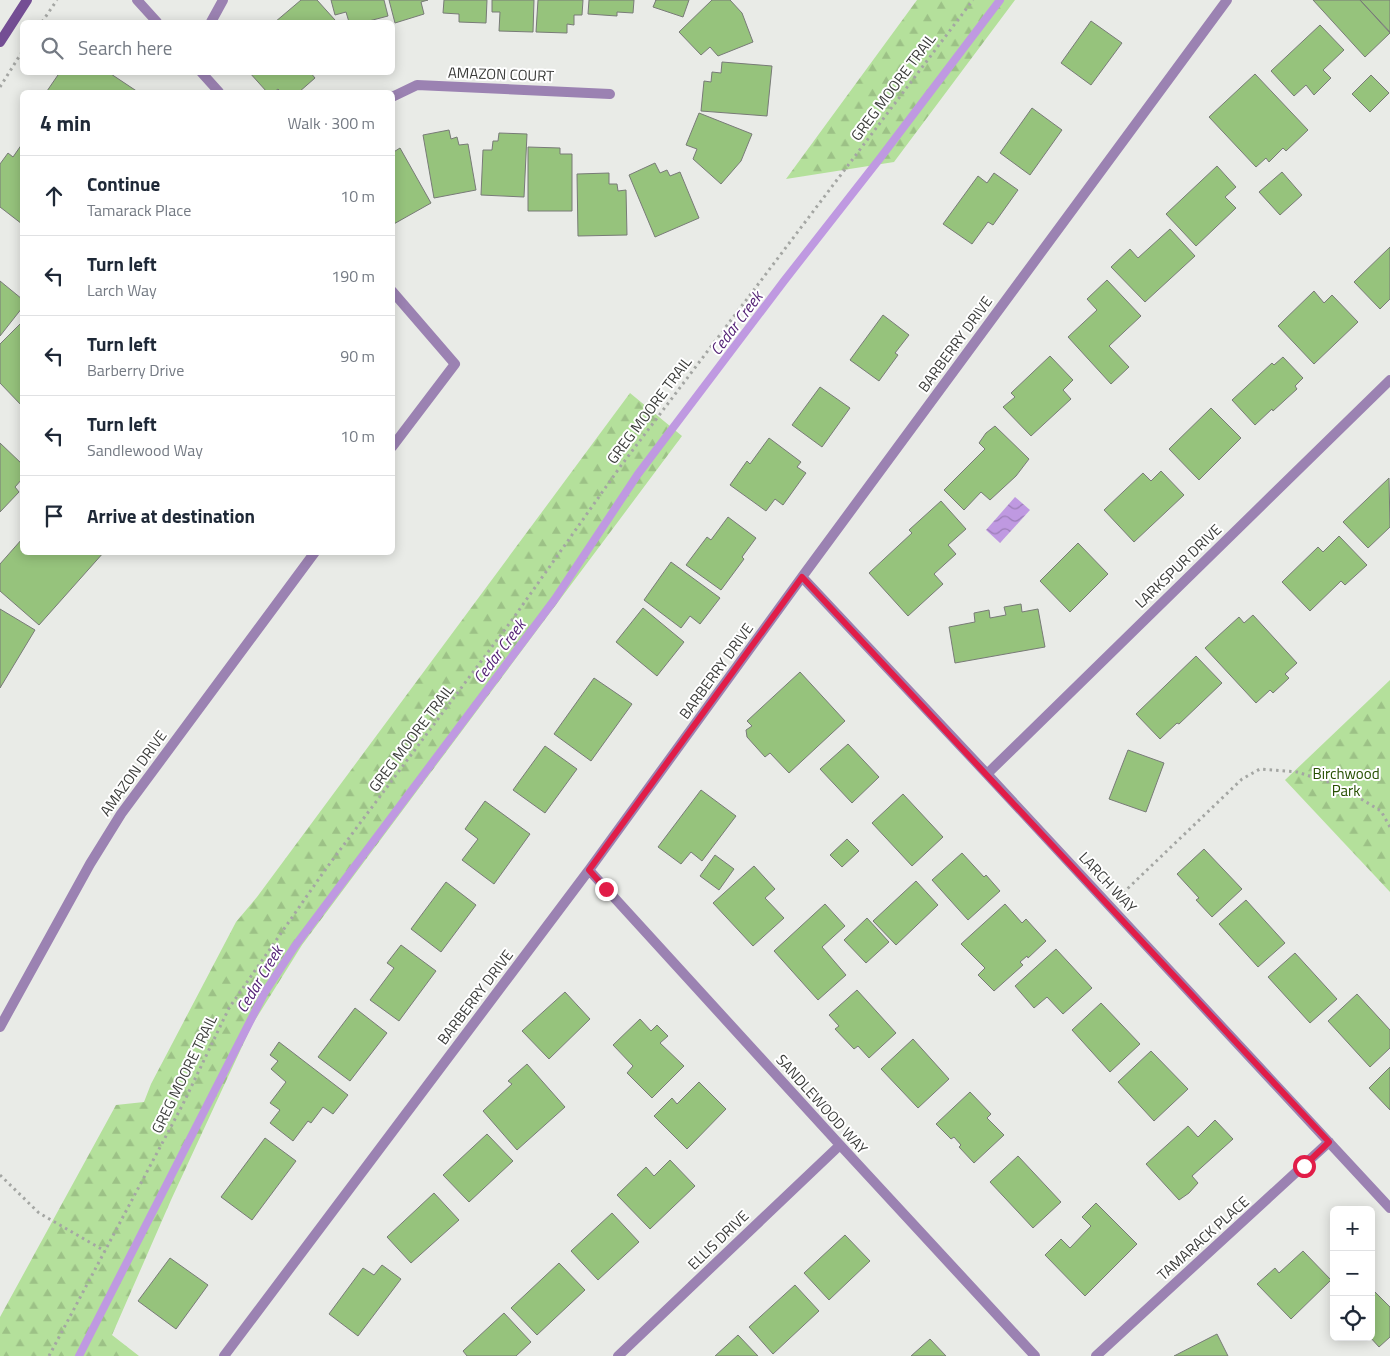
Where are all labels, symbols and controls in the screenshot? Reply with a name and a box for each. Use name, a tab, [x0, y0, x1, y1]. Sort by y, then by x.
search box	[20, 20, 395, 75]
street label: GREG MOORE TRAIL	[845, 28, 941, 146]
text: Search here	[78, 33, 172, 62]
icon: search	[38, 34, 66, 62]
street label: AMAZON COURT	[447, 61, 555, 87]
text: 4 min	[40, 107, 91, 139]
text: Walk · 300 m	[287, 111, 375, 135]
text: Continue	[87, 169, 160, 198]
icon: ahead	[40, 182, 68, 210]
text: 10 m	[340, 184, 375, 208]
text: Tamarack Place	[87, 198, 191, 222]
text: Turn left	[87, 249, 157, 278]
icon: left	[40, 262, 68, 290]
text: 190 m	[331, 264, 375, 288]
text: Larch Way	[87, 278, 157, 302]
water label: Cedar Creek	[704, 284, 769, 360]
street label: BARBERRY DRIVE	[912, 291, 998, 397]
text: Turn left	[87, 329, 157, 358]
icon: left	[40, 342, 68, 370]
text: 90 m	[340, 344, 375, 368]
street label: GREG MOORE TRAIL	[601, 351, 697, 469]
text: Barberry Drive	[87, 358, 184, 382]
text: Turn left	[87, 409, 157, 438]
icon: left	[40, 422, 68, 450]
text: 10 m	[340, 424, 375, 448]
text: Sandlewood Way	[87, 438, 203, 462]
text: Arrive at destination	[87, 501, 255, 530]
icon: arrive	[40, 502, 68, 530]
street label: LARKSPUR DRIVE	[1129, 519, 1227, 613]
water label: Cedar Creek	[467, 612, 532, 688]
street label: BARBERRY DRIVE	[673, 618, 759, 724]
street label: GREG MOORE TRAIL	[363, 679, 459, 797]
street label: AMAZON DRIVE	[94, 725, 172, 821]
park label: Birchwood Park	[1312, 762, 1380, 802]
street label: LARCH WAY	[1074, 846, 1142, 918]
route end	[595, 878, 618, 901]
water label: Cedar Creek	[229, 939, 289, 1017]
street label: BARBERRY DRIVE	[432, 945, 518, 1049]
street label: GREG MOORE TRAIL	[145, 1011, 223, 1137]
street label: SANDLEWOOD WAY	[771, 1049, 873, 1159]
route start	[1293, 1155, 1316, 1178]
street label: TAMARACK PLACE	[1152, 1190, 1254, 1286]
street label: ELLIS DRIVE	[682, 1205, 754, 1275]
map controls	[1330, 1206, 1375, 1341]
button: +	[1330, 1206, 1375, 1251]
button: −	[1330, 1251, 1375, 1296]
button: locate	[1330, 1296, 1375, 1341]

